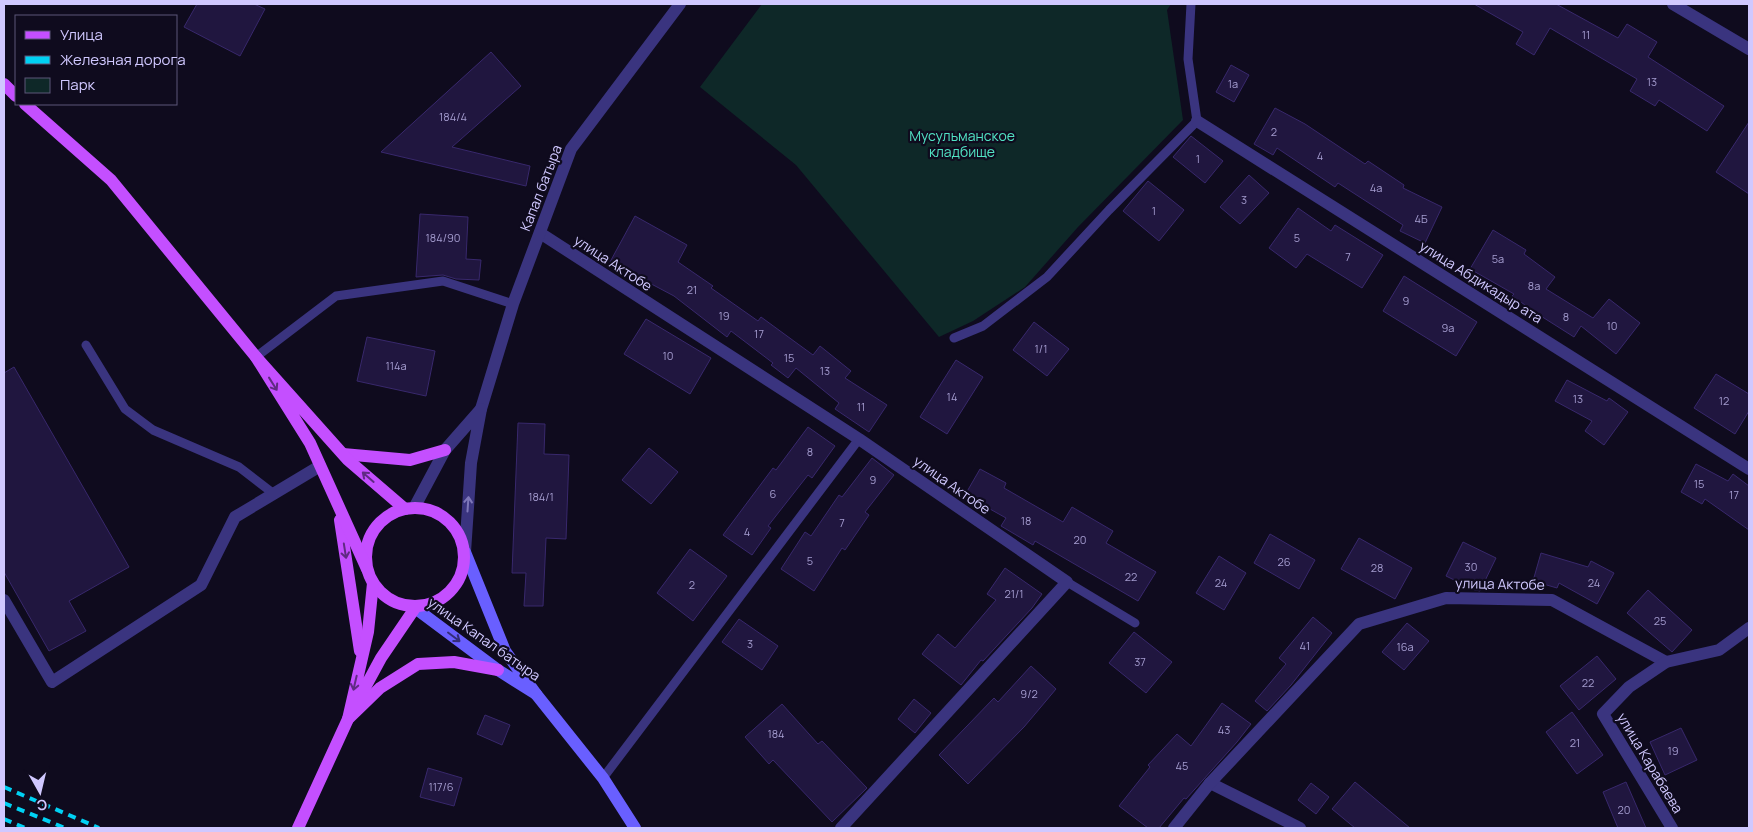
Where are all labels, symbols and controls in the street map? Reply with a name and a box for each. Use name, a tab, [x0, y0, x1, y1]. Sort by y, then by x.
legend	[15, 15, 178, 105]
text: Улица	[60, 24, 103, 45]
house number: 11	[1582, 27, 1590, 42]
text: Железная дорога	[60, 49, 185, 70]
text: Парк	[60, 74, 96, 95]
house number: 13	[1647, 74, 1657, 89]
house number: 1а	[1228, 76, 1238, 91]
house number: 184/4	[439, 109, 467, 124]
house number: 2	[1271, 124, 1277, 139]
park label: Мусульманское кладбище	[909, 126, 1015, 161]
street label: Капал батыра	[515, 142, 566, 234]
house number: 4	[1317, 148, 1323, 163]
house number: 1	[1196, 151, 1200, 166]
house number: 4а	[1370, 180, 1382, 195]
house number: 3	[1241, 192, 1247, 207]
house number: 1	[1152, 203, 1156, 218]
house number: 4Б	[1414, 211, 1428, 226]
house number: 184/90	[426, 230, 460, 245]
street label: улица Актобе	[570, 230, 656, 295]
house number: 5	[1294, 230, 1300, 245]
street label: улица Абдикадыр ата	[1416, 236, 1546, 327]
house number: 7	[1345, 249, 1351, 264]
house number: 5а	[1492, 251, 1504, 266]
house number: 8а	[1528, 278, 1540, 293]
house number: 21	[687, 282, 697, 297]
house number: 9	[1403, 293, 1410, 308]
house number: 19	[718, 308, 730, 323]
house number: 8	[1563, 309, 1569, 324]
house number: 10	[1606, 318, 1618, 333]
house number: 9а	[1442, 320, 1454, 335]
house number: 17	[754, 326, 764, 341]
house number: 1/1	[1035, 341, 1047, 356]
house number: 10	[662, 348, 674, 363]
house number: 15	[784, 350, 794, 365]
house number: 114а	[385, 358, 407, 373]
house number: 13	[820, 363, 830, 378]
one-way arrow	[269, 377, 279, 391]
house number: 14	[947, 389, 957, 404]
house number: 13	[1573, 391, 1583, 406]
house number: 12	[1719, 393, 1729, 408]
house number: 11	[857, 399, 865, 414]
house number: 8	[807, 444, 813, 459]
street label: улица Актобе	[910, 451, 994, 518]
one-way arrow	[361, 471, 374, 483]
house number: 9	[870, 472, 877, 487]
house number: 15	[1694, 476, 1704, 491]
house number: 6	[770, 486, 777, 501]
house number: 17	[1729, 487, 1739, 502]
house number: 184/1	[528, 489, 554, 504]
one-way arrow	[464, 496, 473, 512]
house number: 18	[1021, 513, 1031, 528]
house number: 7	[839, 515, 845, 530]
house number: 4	[744, 524, 750, 539]
house number: 20	[1074, 532, 1086, 547]
one-way arrow	[340, 543, 350, 559]
house number: 5	[807, 553, 813, 568]
house number: 26	[1277, 554, 1291, 569]
house number: 30	[1465, 559, 1477, 574]
house number: 28	[1371, 560, 1383, 575]
house number: 22	[1125, 569, 1137, 584]
street label: улица Актобе	[1455, 573, 1545, 594]
house number: 24	[1215, 575, 1227, 590]
house number: 24	[1588, 575, 1600, 590]
house number: 2	[689, 577, 695, 592]
house number: 21/1	[1004, 586, 1024, 601]
street label: улица Капал батыра	[424, 593, 544, 685]
house number: 25	[1654, 613, 1666, 628]
one-way arrow	[447, 632, 461, 642]
house number: 3	[747, 636, 753, 651]
house number: 41	[1300, 638, 1310, 653]
house number: 16а	[1396, 639, 1414, 654]
house number: 37	[1134, 654, 1146, 669]
one-way arrow	[350, 674, 359, 690]
house number: 22	[1582, 675, 1594, 690]
house number: 9/2	[1020, 686, 1038, 701]
street label: улица Карабаева	[1613, 709, 1688, 816]
house number: 43	[1218, 722, 1230, 737]
house number: 184	[767, 726, 785, 741]
house number: 21	[1570, 735, 1580, 750]
house number: 19	[1667, 743, 1679, 758]
house number: 45	[1176, 758, 1188, 773]
north arrow	[15, 767, 65, 817]
house number: 117/6	[428, 779, 454, 794]
text: С	[35, 795, 48, 815]
house number: 20	[1618, 802, 1630, 817]

